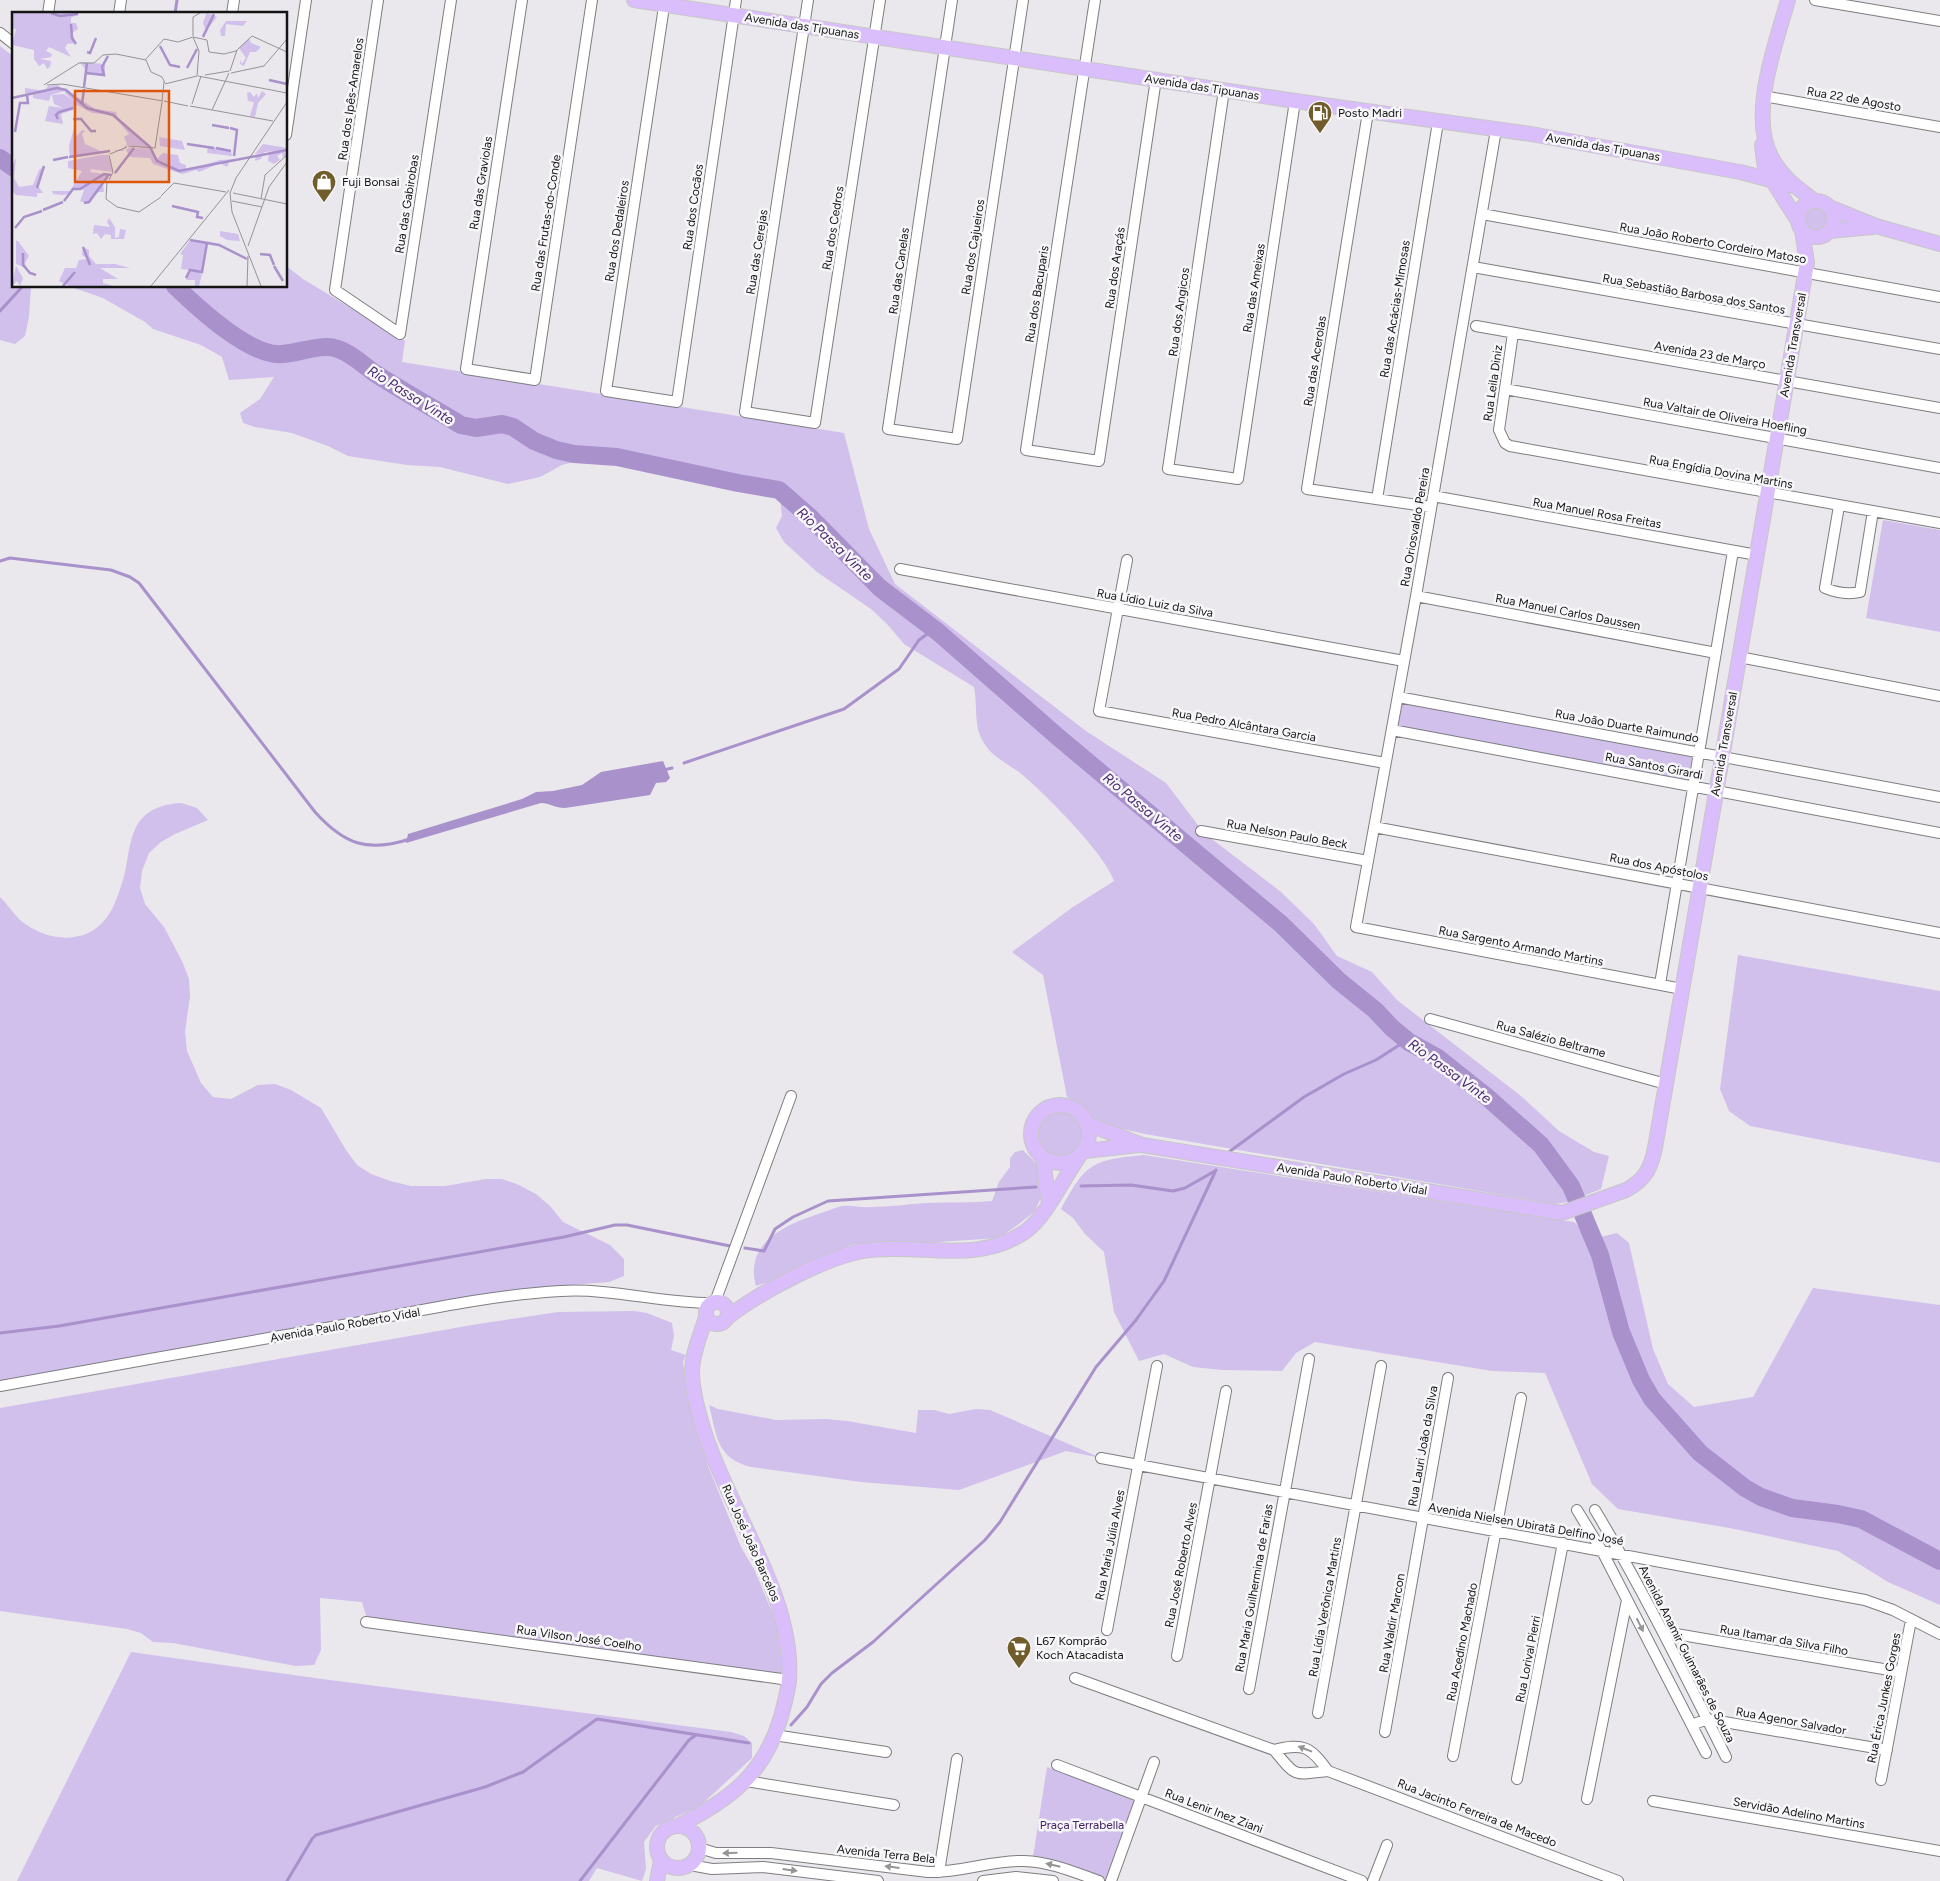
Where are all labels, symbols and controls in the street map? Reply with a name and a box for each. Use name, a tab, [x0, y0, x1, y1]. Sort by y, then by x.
street label: Avenida das Tipuanas	[744, 10, 861, 42]
inset map	[12, 12, 288, 288]
street label: Rua dos Ipês-Amarelos	[335, 36, 367, 161]
street label: Avenida das Tipuanas	[1144, 71, 1261, 103]
street label: Rua 22 de Agosto	[1806, 84, 1902, 114]
fuel station icon: Posto Madri	[1307, 100, 1333, 134]
place label: Posto Madri	[1338, 106, 1402, 120]
street label: Avenida das Tipuanas	[1545, 130, 1662, 164]
street label: Rua das Graviolas	[467, 135, 495, 231]
street label: Rua das Gabirobas	[392, 153, 422, 254]
street label: Rua das Frutas-do-Conde	[528, 153, 564, 292]
street label: Rua dos Cocãos	[680, 163, 706, 251]
shop icon: Fuji Bonsai	[311, 169, 337, 203]
place label: Fuji Bonsai	[342, 175, 400, 189]
street label: Rua dos Dedaleiros	[602, 179, 632, 283]
street label: Rua dos Cedros	[819, 185, 847, 271]
street label: Rua dos Cajueiros	[959, 198, 988, 296]
street label: Rua das Cerejas	[743, 208, 771, 295]
street label: Rua João Roberto Cordeiro Matoso	[1619, 220, 1807, 266]
street label: Rua das Canelas	[886, 226, 912, 315]
street label: Rua dos Araçás	[1102, 226, 1128, 310]
street label: Rua das Acácias-Mimosas	[1377, 239, 1413, 379]
street label: Rua das Ameixas	[1240, 242, 1268, 334]
street label: Rua dos Bacuparis	[1022, 244, 1052, 344]
street label: Rua dos Angicos	[1166, 266, 1192, 357]
street label: Rua Sebastião Barbosa dos Santos	[1602, 271, 1787, 317]
street label: Avenida Transversal	[1777, 292, 1809, 398]
street label: Rua das Acerolas	[1301, 314, 1329, 407]
street label: Avenida 23 de Março	[1653, 338, 1767, 372]
street label: Rua Leila Diniz	[1481, 344, 1505, 422]
water label: Rio Passa Vinte	[364, 362, 457, 429]
street label: Rua Valtair de Oliveira Hoefling	[1642, 395, 1808, 437]
street label: Rua Engídia Dovina Martins	[1648, 452, 1794, 492]
street label: Rua Oriosvaldo Pereira	[1398, 466, 1432, 588]
street label: Rua Manuel Rosa Freitas	[1532, 495, 1663, 531]
water label: Rio Passa Vinte	[793, 504, 876, 585]
street label: Rua Lídio Luiz da Silva	[1096, 586, 1214, 620]
street label: Rua Manuel Carlos Daussen	[1494, 591, 1642, 633]
street label: Avenida Transversal	[1708, 691, 1740, 797]
street label: Rua Pedro Alcântara Garcia	[1171, 705, 1317, 745]
street label: Rua João Duarte Raimundo	[1554, 706, 1700, 746]
street label: Rua Santos Girardi	[1604, 750, 1704, 782]
water label: Rio Passa Vinte	[1100, 769, 1186, 846]
street label: Rua Nelson Paulo Beck	[1226, 816, 1349, 852]
street label: Rua dos Apóstolos	[1608, 851, 1710, 884]
street label: Rua Sargento Armando Martins	[1437, 923, 1605, 969]
street label: Rua Salézio Beltrame	[1495, 1018, 1608, 1060]
water label: Rio Passa Vinte	[1405, 1036, 1495, 1107]
street label: Avenida Paulo Roberto Vidal	[1276, 1160, 1428, 1198]
street label: Avenida Paulo Roberto Vidal	[269, 1305, 421, 1345]
street label: Rua Lauri João da Silva	[1405, 1384, 1441, 1508]
street label: Rua José João Barcelos	[719, 1482, 783, 1604]
street label: Rua Maria Júlia Alves	[1092, 1488, 1128, 1601]
street label: Avenida Nielsen Ubiratã Delfino José	[1427, 1500, 1625, 1548]
street label: Rua José Roberto Alves	[1162, 1501, 1200, 1629]
street label: Rua Maria Guilhermina de Farias	[1232, 1502, 1276, 1673]
street label: Rua Lídia Verônica Martins	[1306, 1536, 1344, 1678]
street label: Avenida Anamir Guimarães de Souza	[1636, 1563, 1738, 1745]
street label: Rua Waldir Marcon	[1376, 1572, 1408, 1674]
street label: Rua Acedino Machado	[1444, 1582, 1480, 1702]
street label: Rua Lorival Pierri	[1513, 1614, 1543, 1704]
one-way arrow	[1636, 1618, 1644, 1632]
street label: Rua Vilson José Coelho	[516, 1622, 642, 1654]
street label: Rua Itamar da Silva Filho	[1719, 1622, 1849, 1658]
street label: Rua Érica Junkes Gorges	[1864, 1631, 1904, 1764]
place label: L67 Komprão Koch Atacadista	[1036, 1634, 1124, 1662]
supermarket icon: L67 Komprão Koch Atacadista	[1006, 1635, 1032, 1669]
street label: Rua Agenor Salvador	[1735, 1704, 1847, 1738]
one-way arrow	[1297, 1745, 1312, 1753]
street label: Rua Jacinto Ferreira de Macedo	[1395, 1776, 1559, 1850]
street label: Rua Lenir Inez Ziani	[1163, 1786, 1265, 1836]
street label: Servidão Adelino Martins	[1732, 1794, 1866, 1832]
park label: Praça Terrabella	[1040, 1818, 1124, 1832]
street label: Avenida Terra Bela	[836, 1842, 936, 1866]
one-way arrow	[722, 1849, 738, 1857]
one-way arrow	[1045, 1861, 1060, 1869]
one-way arrow	[883, 1863, 899, 1871]
one-way arrow	[783, 1866, 799, 1874]

